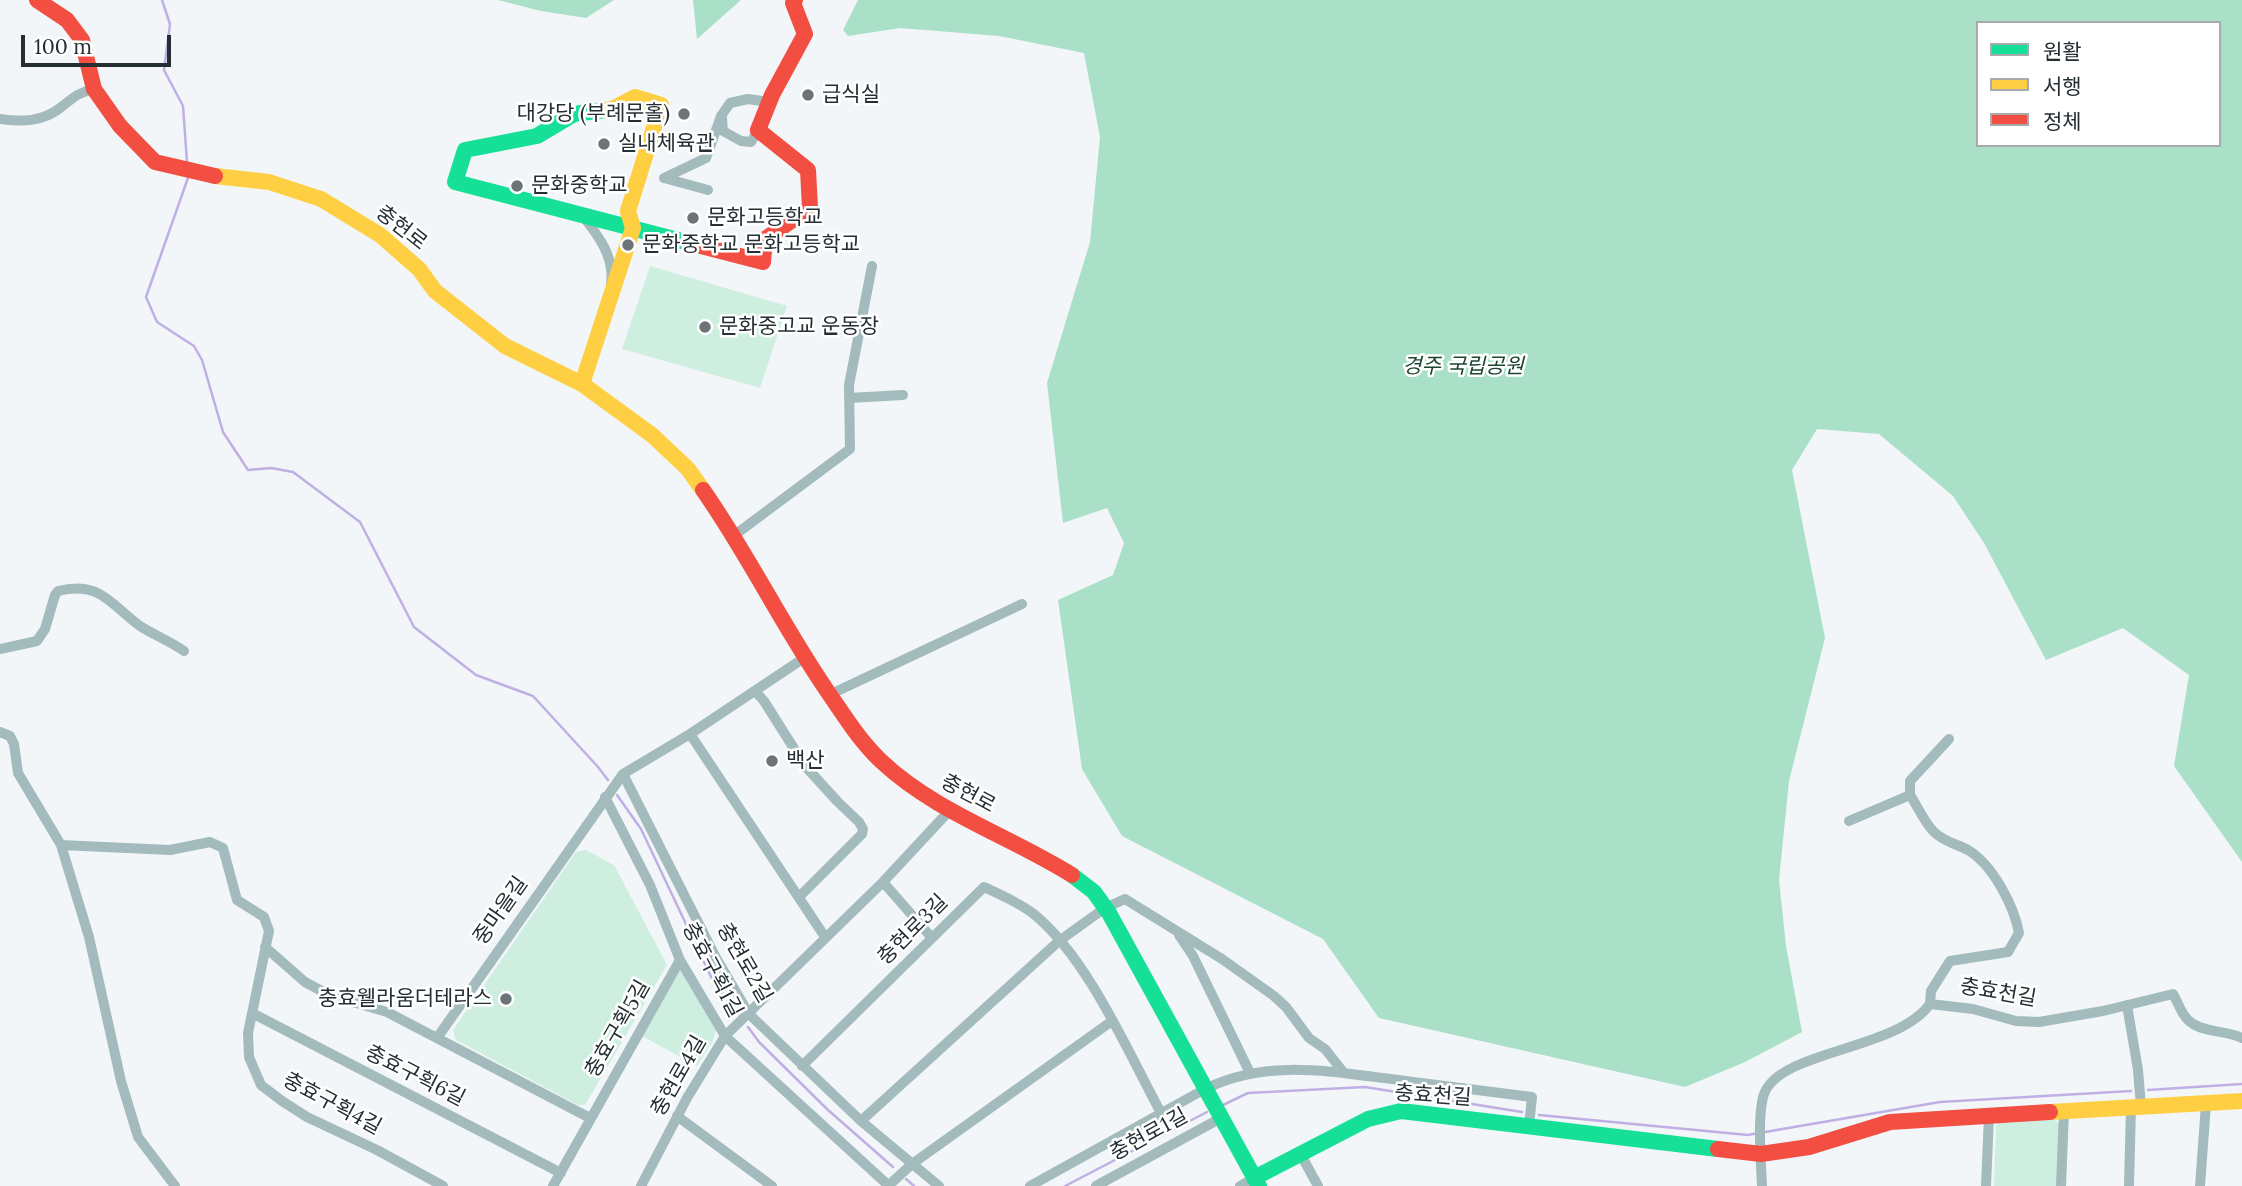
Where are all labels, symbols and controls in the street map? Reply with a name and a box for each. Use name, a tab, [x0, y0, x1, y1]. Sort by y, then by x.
scale bar	[24, 21, 175, 65]
legend	[1976, 21, 2221, 147]
text: 100 m	[34, 33, 92, 60]
text: 원활	[2043, 38, 2082, 65]
text: 서행	[2043, 73, 2082, 100]
place label: 급식실	[822, 82, 880, 108]
marker: 급식실	[800, 87, 816, 103]
place label: 대강당 (부례문홀)	[516, 101, 670, 127]
marker: 대강당 (부례문홀)	[676, 106, 692, 122]
text: 정체	[2043, 108, 2082, 135]
place label: 실내체육관	[618, 131, 715, 157]
marker: 실내체육관	[596, 136, 612, 152]
place label: 문화중학교	[531, 173, 628, 199]
marker: 문화중학교	[509, 178, 525, 194]
street label: 충현로	[370, 200, 432, 256]
place label: 문화고등학교	[707, 205, 823, 231]
marker: 문화고등학교	[685, 210, 701, 226]
place label: 문화중학교 문화고등학교	[642, 232, 860, 258]
marker: 문화중학교 문화고등학교	[620, 237, 636, 253]
place label: 문화중고교 운동장	[719, 314, 879, 340]
marker: 문화중고교 운동장	[697, 319, 713, 335]
park label: 경주 국립공원	[1402, 354, 1524, 380]
place label: 백산	[786, 748, 825, 774]
marker: 백산	[764, 753, 780, 769]
street label: 충현로	[936, 769, 1000, 819]
street label: 중마을길	[469, 872, 533, 950]
street label: 충현로3길	[873, 890, 953, 970]
street label: 충효구획1길	[676, 918, 748, 1022]
street label: 충현로2길	[711, 918, 777, 1008]
street label: 충효천길	[1958, 974, 2038, 1012]
street label: 충효구획5길	[580, 976, 656, 1082]
place label: 충효웰라움더테라스	[318, 986, 492, 1012]
marker: 충효웰라움더테라스	[498, 991, 514, 1007]
street label: 충현로4길	[646, 1031, 712, 1121]
street label: 충효구획6길	[361, 1040, 469, 1112]
street label: 충효구획4길	[278, 1068, 386, 1140]
street label: 충효천길	[1394, 1081, 1472, 1111]
street label: 충현로1길	[1106, 1103, 1192, 1167]

